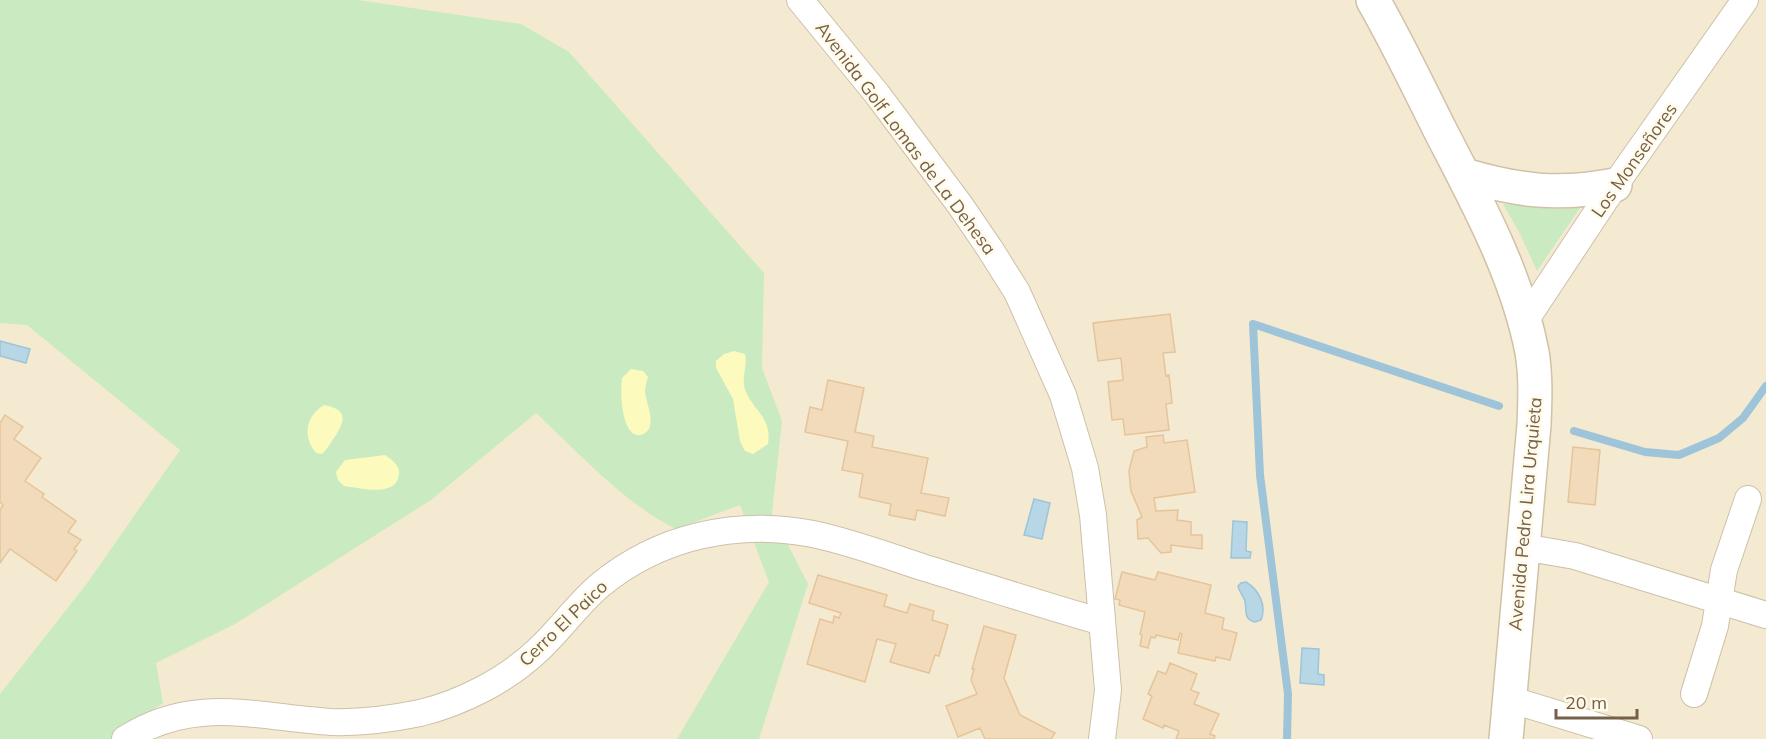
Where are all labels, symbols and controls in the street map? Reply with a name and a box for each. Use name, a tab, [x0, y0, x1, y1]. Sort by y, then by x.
street label: Avenida Golf Lomas de La Dehesa	[811, 17, 1001, 259]
street label: Los Monseñores	[1586, 98, 1682, 222]
street label: Avenida Pedro Lira Urquieta	[1503, 396, 1547, 632]
street label: Cerro El Paico	[514, 575, 612, 671]
scale bar	[1556, 682, 1637, 720]
text: 20 m	[1565, 691, 1607, 714]

